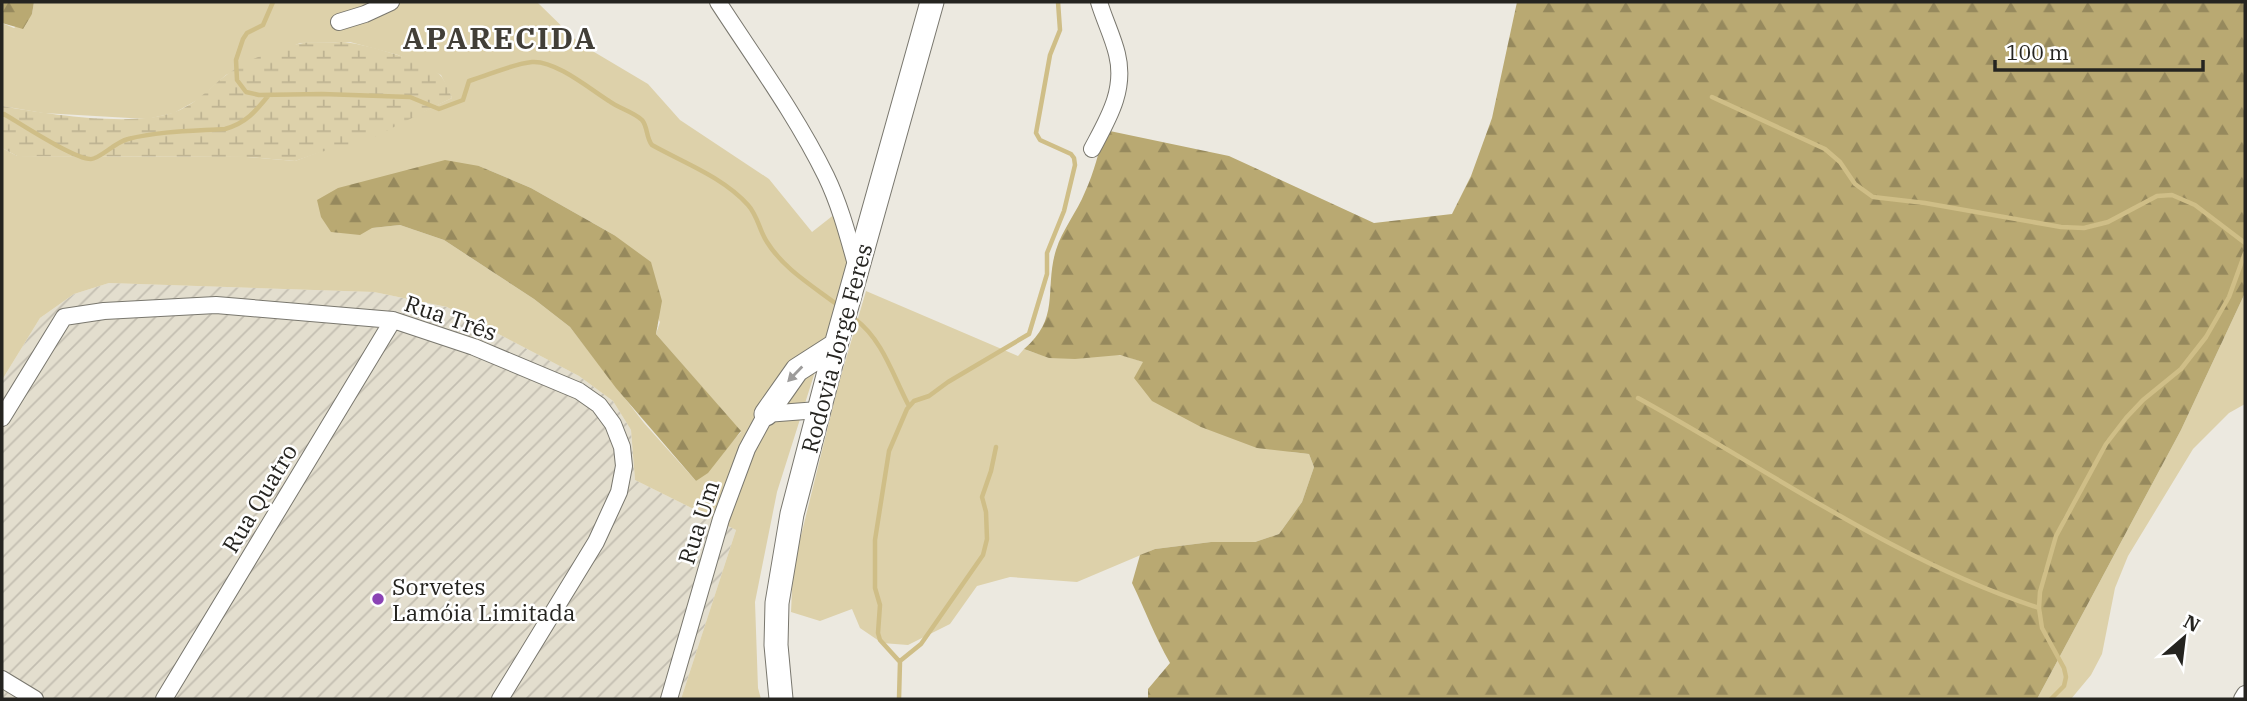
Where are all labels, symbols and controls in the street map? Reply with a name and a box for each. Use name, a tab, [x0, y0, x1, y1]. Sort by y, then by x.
district label: APARECIDA	[403, 18, 597, 57]
scale bar	[1995, 28, 2203, 72]
text: 100 m	[2006, 38, 2069, 66]
street label: Rodovia Jorge Feres	[794, 240, 878, 456]
street label: Rua Três	[401, 287, 501, 347]
one-way arrow	[787, 365, 804, 382]
street label: Rua Quatro	[215, 438, 303, 558]
street label: Rua Um	[670, 476, 726, 568]
place label: Sorvetes Lamóia Limitada	[392, 571, 576, 627]
marker: Sorvetes Lamóia Limitada	[370, 591, 386, 607]
north arrow	[2149, 603, 2219, 673]
text: N	[2180, 609, 2204, 637]

